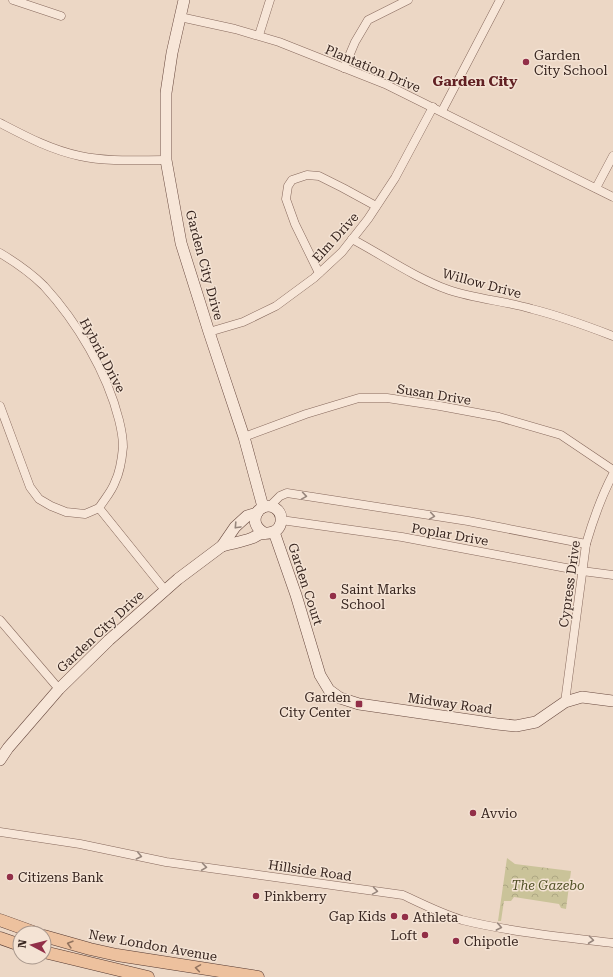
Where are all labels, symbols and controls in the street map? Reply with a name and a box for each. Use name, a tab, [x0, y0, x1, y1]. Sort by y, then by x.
street label: Plantation Drive	[323, 42, 423, 95]
place label: Garden City School	[534, 48, 608, 78]
marker: Garden City School	[521, 57, 531, 67]
district label: Garden City	[433, 73, 518, 89]
street label: Garden City Drive	[183, 209, 226, 322]
street label: Elm Drive	[309, 209, 362, 265]
street label: Willow Drive	[441, 266, 523, 301]
street label: Hybrid Drive	[77, 316, 128, 395]
street label: Susan Drive	[396, 381, 472, 408]
one-way arrow	[301, 491, 307, 500]
one-way arrow	[429, 511, 435, 520]
street label: Poplar Drive	[410, 520, 490, 549]
one-way arrow	[234, 521, 242, 529]
street label: Cypress Drive	[556, 540, 583, 629]
street label: Garden Court	[285, 541, 326, 627]
place label: Saint Marks School	[341, 582, 416, 612]
street label: Garden City Drive	[54, 587, 147, 675]
marker: Saint Marks School	[328, 591, 338, 601]
place label: Garden City Center	[279, 690, 352, 720]
street label: Midway Road	[407, 690, 494, 717]
marker: Garden City Center	[354, 699, 364, 709]
place label: Avvio	[481, 806, 517, 821]
marker: Avvio	[468, 808, 478, 818]
one-way arrow	[135, 851, 142, 860]
street label: Hillside Road	[267, 857, 353, 884]
one-way arrow	[201, 862, 207, 871]
place label: Citizens Bank	[18, 870, 104, 885]
marker: Citizens Bank	[5, 872, 15, 882]
park label: The Gazebo	[511, 878, 585, 893]
one-way arrow	[371, 886, 378, 895]
place label: Pinkberry	[264, 889, 327, 904]
marker: Pinkberry	[251, 891, 261, 901]
place label: Gap Kids	[329, 909, 386, 924]
place label: Athleta	[413, 910, 458, 925]
marker: Gap Kids	[389, 911, 399, 921]
marker: Athleta	[400, 912, 410, 922]
one-way arrow	[496, 922, 502, 930]
north arrow	[12, 925, 52, 965]
street label: New London Avenue	[87, 927, 218, 964]
place label: Loft	[391, 928, 417, 943]
marker: Loft	[420, 930, 430, 940]
place label: Chipotle	[464, 934, 518, 949]
marker: Chipotle	[451, 936, 461, 946]
one-way arrow	[588, 936, 594, 945]
text: N	[16, 938, 30, 949]
one-way arrow	[67, 940, 74, 949]
one-way arrow	[195, 964, 201, 973]

